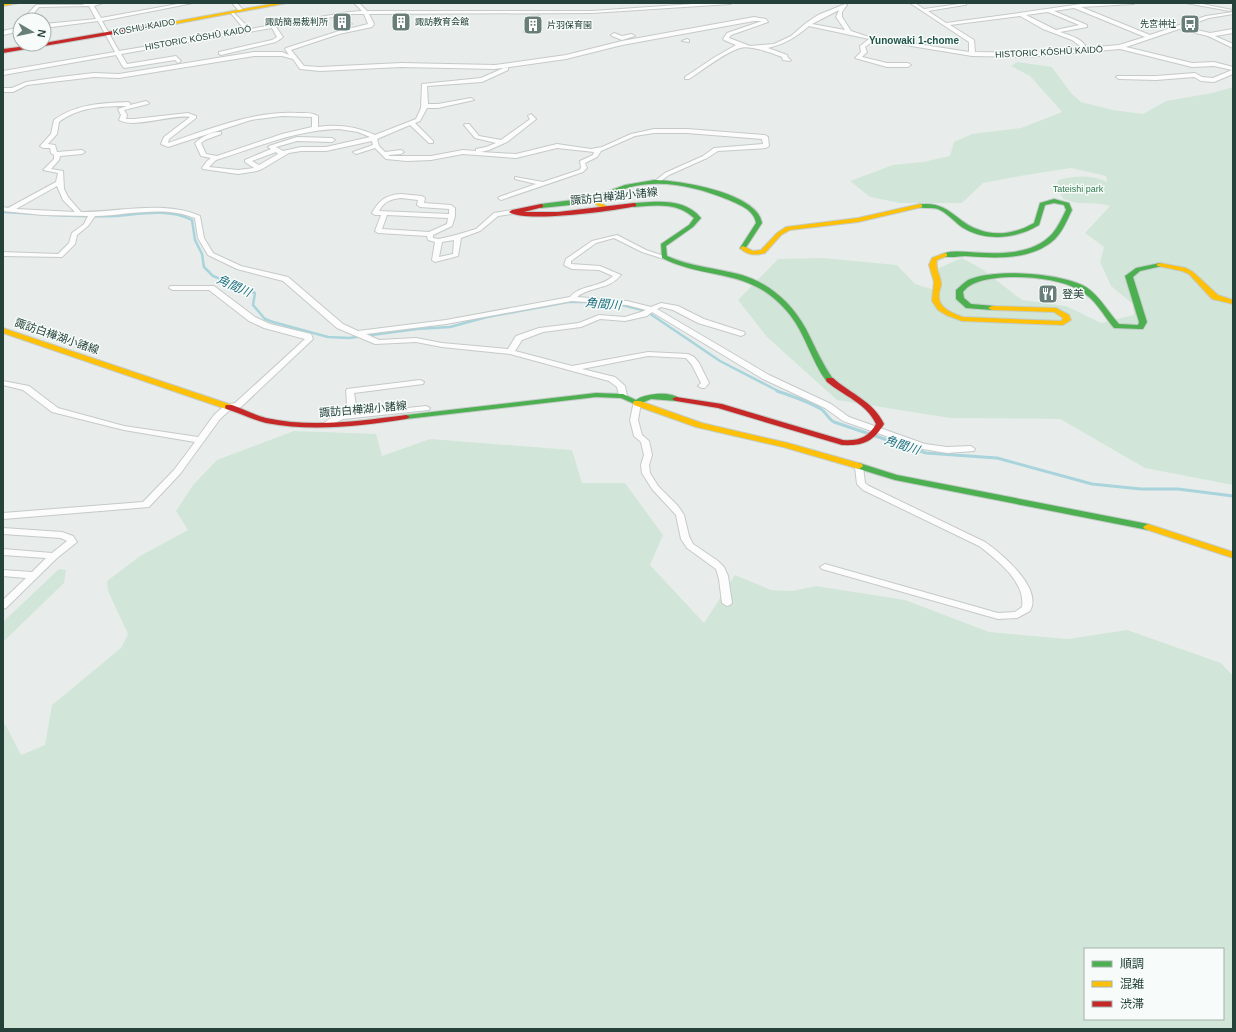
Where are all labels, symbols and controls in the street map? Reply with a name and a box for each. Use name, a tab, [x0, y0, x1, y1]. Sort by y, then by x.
building icon: 諏訪簡易裁判所	[331, 11, 353, 33]
building icon: 諏訪教育会館	[390, 11, 412, 33]
north arrow	[12, 12, 52, 52]
bus stop icon: 先宮神社	[1179, 13, 1201, 35]
building icon: 片羽保育園	[522, 14, 544, 36]
street label: KOSHU-KAIDO	[112, 17, 176, 37]
place label: 諏訪簡易裁判所	[265, 17, 328, 27]
place label: 諏訪教育会館	[415, 17, 469, 27]
place label: 先宮神社	[1140, 19, 1176, 29]
place label: 片羽保育園	[547, 20, 592, 30]
street label: HISTORIC KŌSHŪ KAIDŌ	[144, 24, 252, 52]
text: N	[35, 29, 48, 38]
district label: Yunowaki 1-chome	[869, 35, 959, 46]
street label: HISTORIC KŌSHŪ KAIDŌ	[995, 44, 1103, 60]
park label: Tateishi park	[1053, 184, 1104, 194]
street label: 諏訪白樺湖小諸線	[570, 185, 658, 207]
water label: 角間川	[215, 272, 255, 301]
restaurant icon: 登美	[1037, 283, 1059, 305]
place label: 登美	[1062, 288, 1084, 300]
water label: 角間川	[584, 295, 624, 313]
street label: 諏訪白樺湖小諸線	[13, 316, 101, 356]
street label: 諏訪白樺湖小諸線	[319, 399, 407, 419]
water label: 角間川	[883, 433, 923, 458]
legend	[1084, 948, 1224, 1020]
text: 順調	[1120, 957, 1144, 971]
text: 混雑	[1120, 977, 1144, 991]
text: 渋滞	[1120, 997, 1144, 1011]

